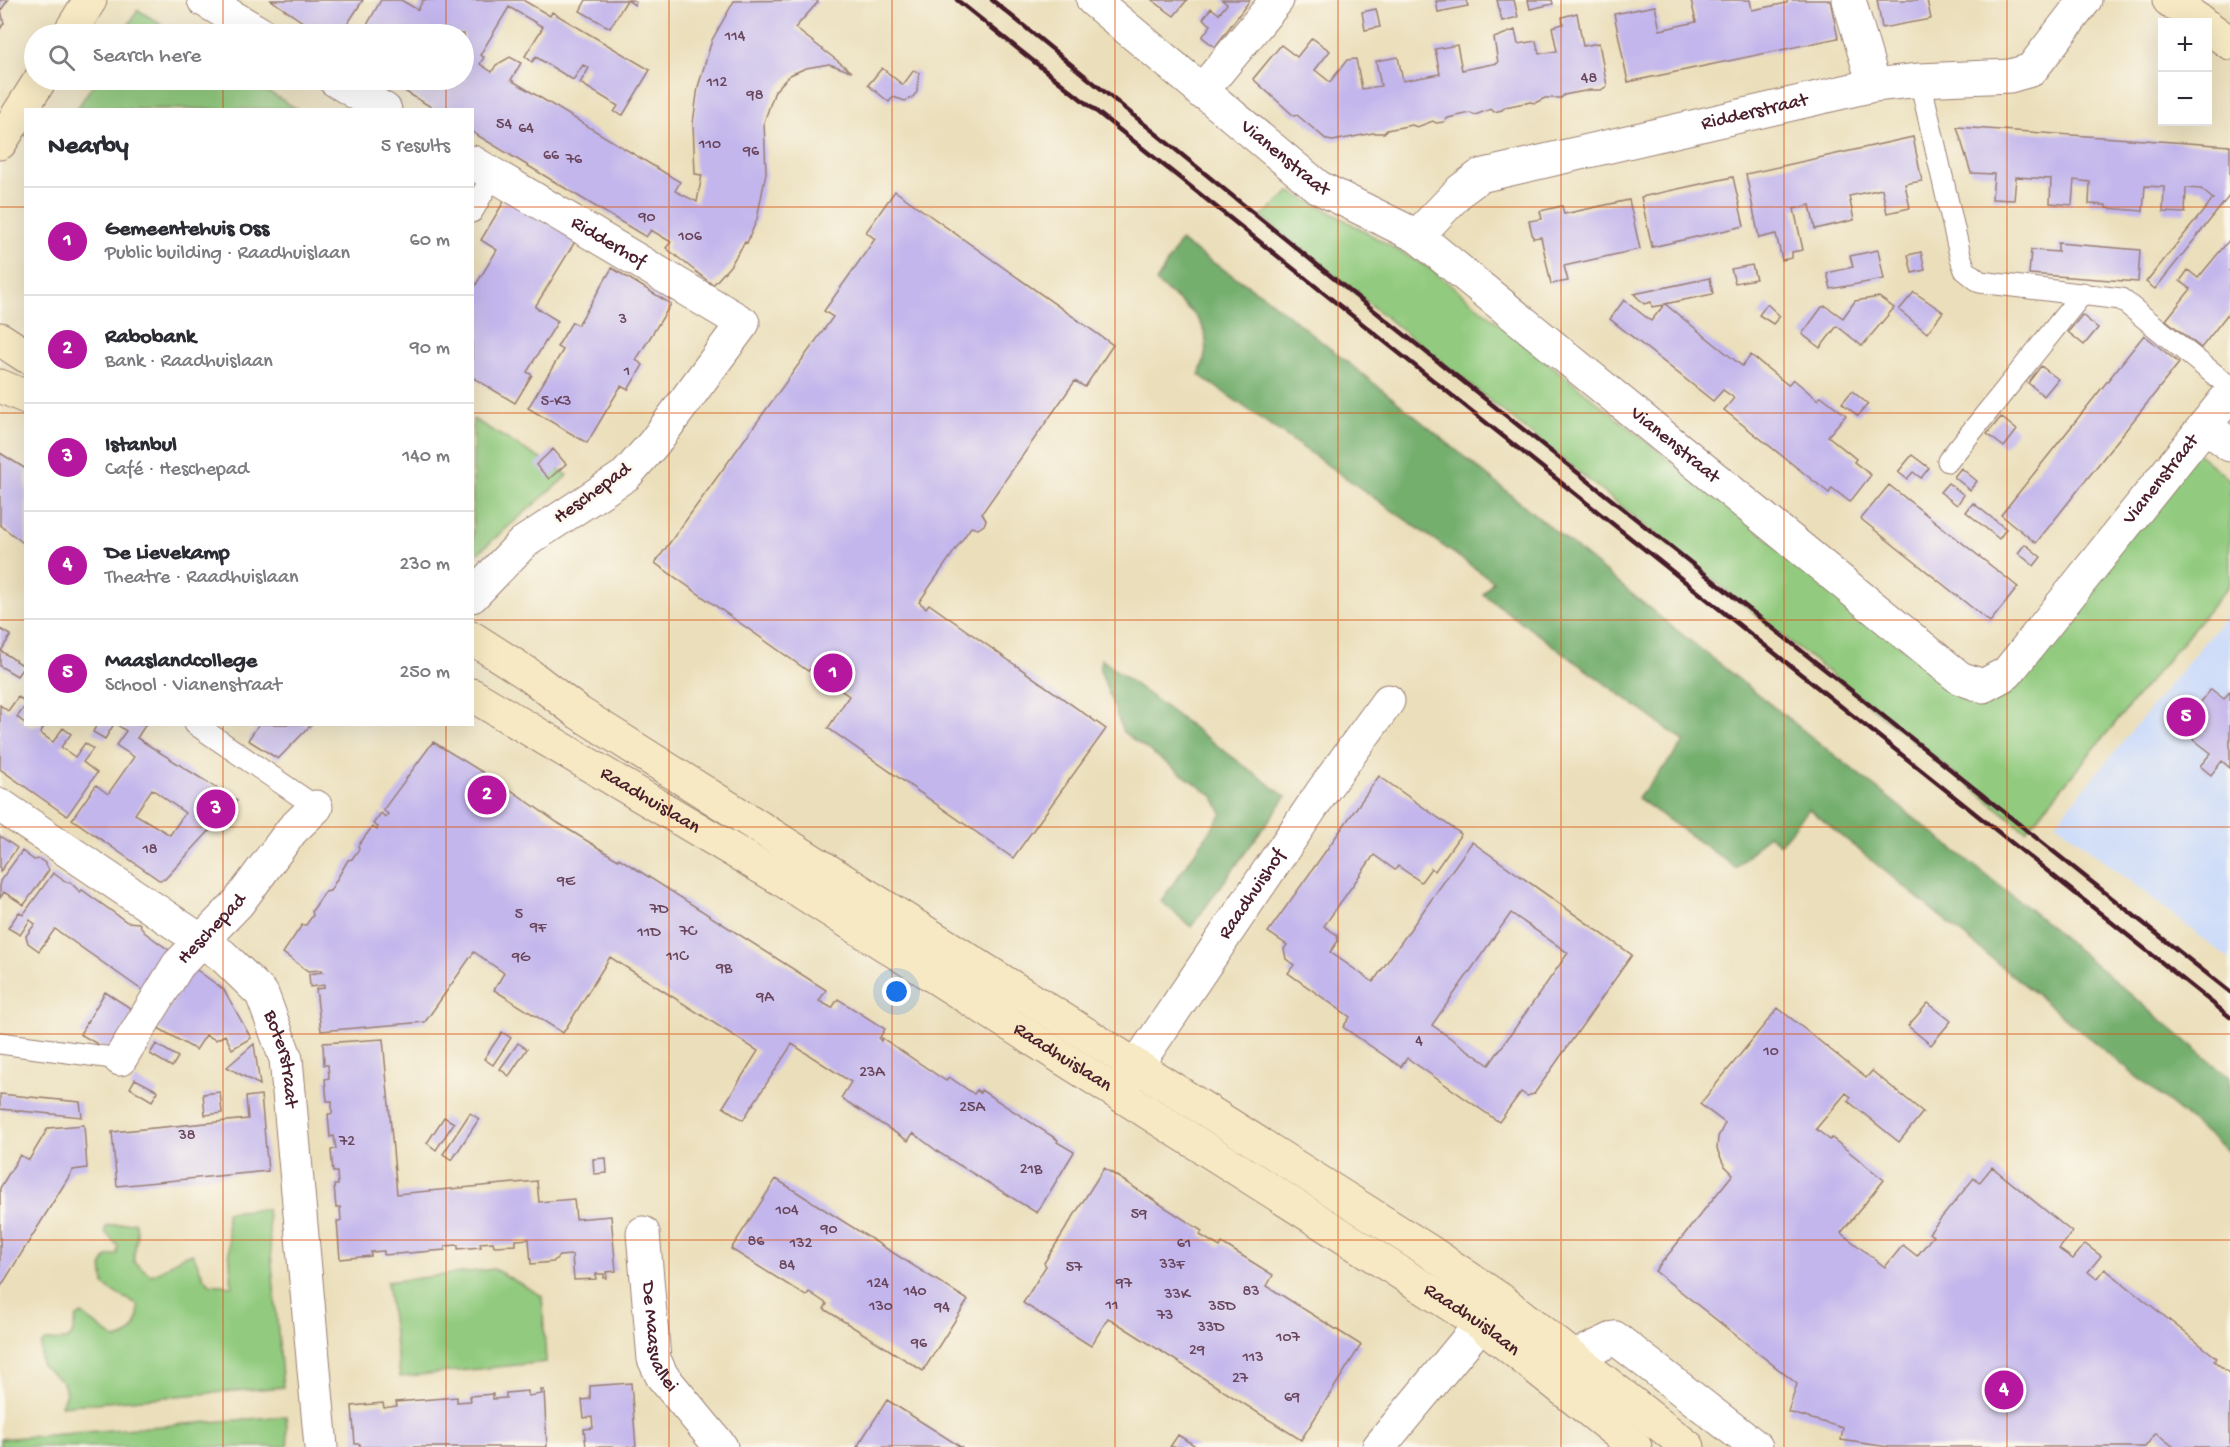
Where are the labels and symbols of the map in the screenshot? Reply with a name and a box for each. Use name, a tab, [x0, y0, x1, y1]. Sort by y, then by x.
house number: 114	[724, 28, 746, 47]
house number: 48	[1581, 70, 1597, 89]
house number: 112	[706, 74, 728, 93]
house number: 98	[746, 87, 764, 106]
street label: Ridderstraat	[1699, 89, 1812, 136]
street label: Vianenstraat	[1234, 115, 1335, 203]
house number: 54	[496, 116, 512, 135]
house number: 64	[518, 120, 534, 139]
house number: 110	[698, 136, 721, 155]
house number: 96	[742, 143, 760, 162]
house number: 66	[543, 147, 560, 166]
house number: 76	[565, 151, 583, 170]
house number: 90	[637, 209, 656, 228]
street label: Ridderhof	[566, 212, 651, 275]
house number: 106	[677, 228, 703, 247]
house number: 3	[618, 311, 627, 330]
house number: 1	[623, 363, 630, 382]
house number: 5-K3	[541, 393, 571, 412]
street label: Vianenstraat	[1624, 402, 1725, 490]
street label: Vianenstraat	[2118, 429, 2205, 530]
street label: Heschepad	[550, 457, 638, 530]
pin: 1	[814, 650, 852, 696]
pin: 5	[2166, 694, 2206, 740]
street label: Raadhuislaan	[596, 762, 704, 840]
pin: 2	[468, 772, 506, 818]
pin: 3	[196, 786, 236, 832]
house number: 18	[141, 841, 158, 860]
street label: Raadhuishof	[1214, 844, 1292, 944]
house number: 9E	[556, 873, 576, 892]
street label: Heschepad	[173, 888, 253, 970]
house number: 7D	[649, 901, 669, 920]
house number: 5	[515, 906, 523, 925]
house number: 9F	[529, 919, 547, 938]
house number: 7C	[679, 923, 698, 942]
house number: 11D	[636, 924, 661, 943]
house number: 11C	[665, 948, 689, 967]
house number: 9G	[511, 949, 531, 968]
house number: 9B	[715, 960, 733, 979]
your location	[882, 977, 911, 1006]
house number: 9A	[755, 989, 775, 1008]
street label: Boterstraat	[257, 1007, 302, 1110]
street label: Raadhuislaan	[1009, 1018, 1116, 1098]
house number: 4	[1415, 1033, 1423, 1052]
house number: 10	[1762, 1043, 1779, 1062]
house number: 23A	[859, 1064, 886, 1083]
house number: 25A	[959, 1099, 986, 1118]
house number: 38	[177, 1127, 196, 1146]
house number: 72	[338, 1133, 355, 1152]
house number: 21B	[1020, 1161, 1043, 1180]
house number: 104	[774, 1202, 799, 1221]
house number: 59	[1131, 1206, 1147, 1225]
house number: 90	[819, 1221, 838, 1240]
house number: 86	[748, 1233, 765, 1252]
house number: 132	[789, 1235, 812, 1254]
house number: 61	[1177, 1235, 1191, 1254]
house number: 33F	[1159, 1256, 1185, 1275]
house number: 84	[779, 1257, 796, 1276]
house number: 57	[1066, 1259, 1083, 1278]
house number: 124	[866, 1275, 889, 1294]
house number: 97	[1115, 1275, 1133, 1294]
street label: De Maasvallei	[636, 1278, 683, 1397]
street label: Raadhuislaan	[1419, 1279, 1525, 1362]
house number: 140	[902, 1283, 927, 1302]
house number: 83	[1242, 1283, 1260, 1302]
house number: 33K	[1163, 1286, 1192, 1305]
house number: 11	[1105, 1297, 1118, 1316]
house number: 130	[868, 1298, 893, 1317]
house number: 35D	[1207, 1298, 1236, 1317]
house number: 94	[933, 1299, 950, 1318]
house number: 73	[1156, 1307, 1173, 1326]
house number: 33D	[1196, 1319, 1225, 1338]
house number: 107	[1275, 1329, 1301, 1348]
house number: 96	[910, 1335, 928, 1354]
house number: 29	[1189, 1342, 1205, 1361]
house number: 113	[1241, 1349, 1264, 1368]
pin: 4	[1984, 1368, 2024, 1412]
house number: 27	[1232, 1370, 1249, 1389]
house number: 69	[1284, 1389, 1300, 1408]

